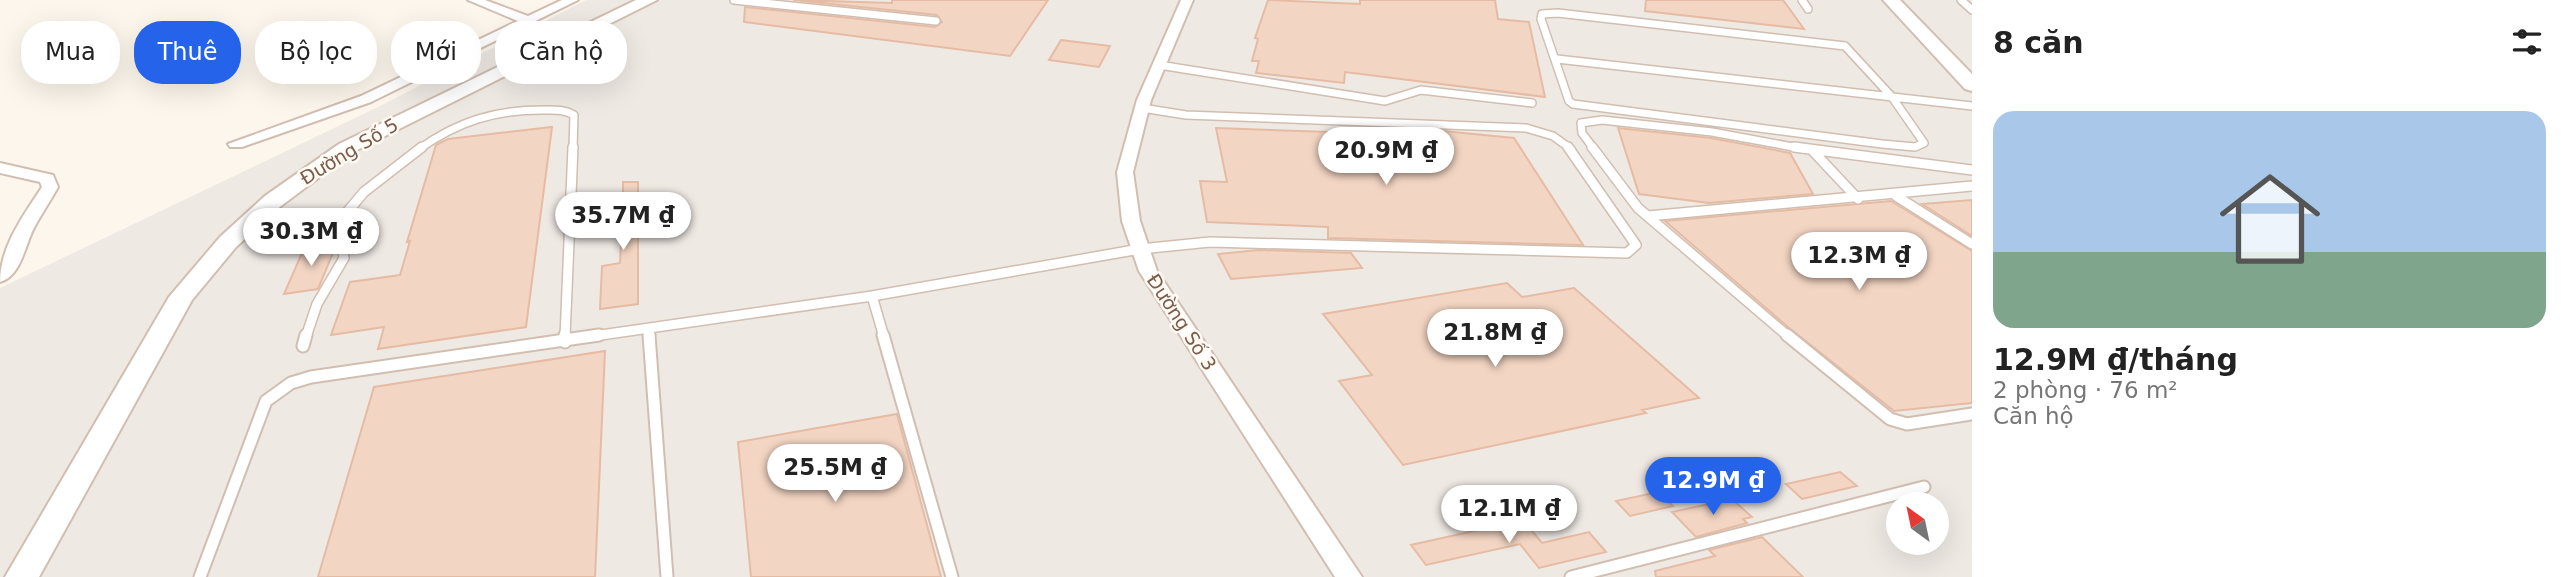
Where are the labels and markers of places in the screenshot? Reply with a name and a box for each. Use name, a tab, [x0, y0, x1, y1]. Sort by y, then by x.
pin: 20.9M ₫	[1321, 128, 1451, 187]
pin: 35.7M ₫	[558, 192, 688, 252]
pin: 30.3M ₫	[246, 208, 376, 268]
pin: 12.3M ₫	[1794, 232, 1924, 292]
pin: 21.8M ₫	[1430, 310, 1560, 369]
pin: 25.5M ₫	[770, 444, 900, 504]
pin: 12.9M ₫	[1648, 458, 1778, 517]
pin: 12.1M ₫	[1444, 486, 1574, 545]

